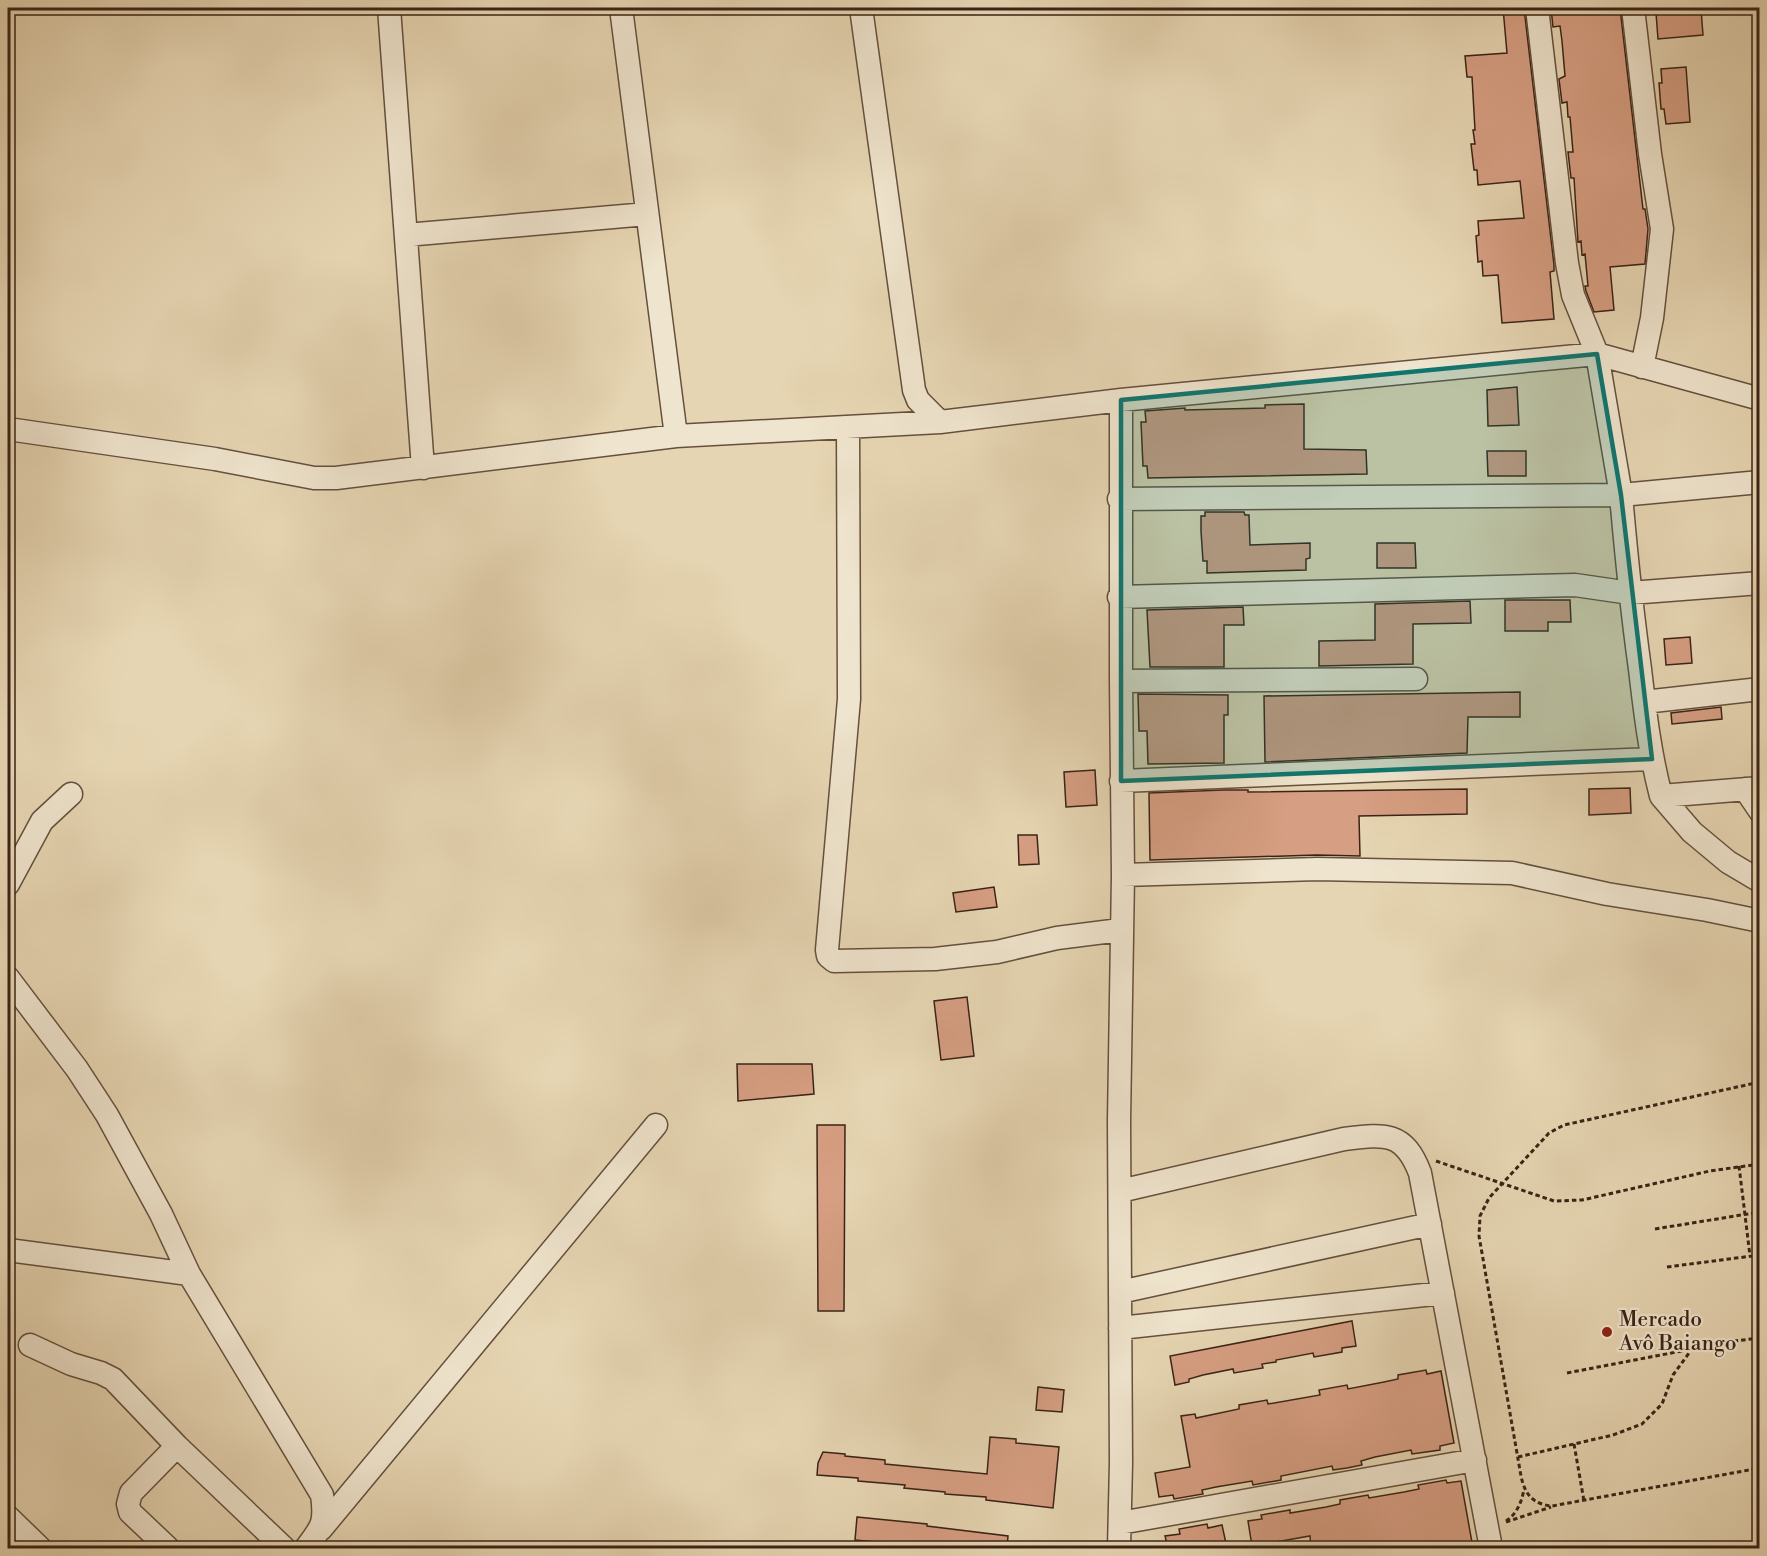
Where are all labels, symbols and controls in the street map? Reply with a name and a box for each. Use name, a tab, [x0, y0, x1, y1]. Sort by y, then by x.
place label: Mercado Avô Baiango	[1618, 1307, 1737, 1357]
marker: Mercado Avô Baiango	[1600, 1325, 1614, 1339]

